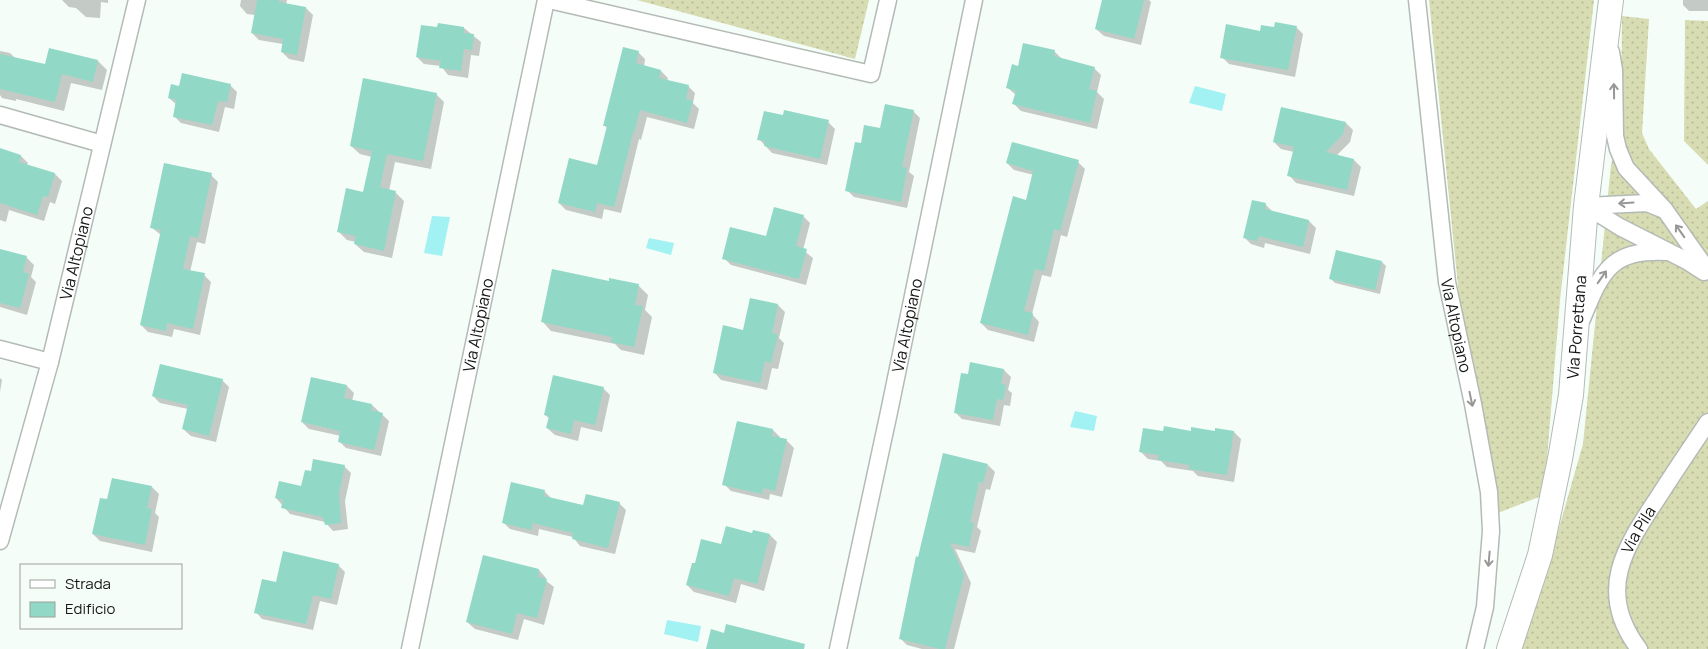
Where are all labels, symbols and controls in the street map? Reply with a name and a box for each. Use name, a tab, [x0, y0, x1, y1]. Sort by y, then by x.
one-way arrow	[1609, 83, 1619, 100]
one-way arrow	[1618, 199, 1634, 208]
street label: Via Altopiano	[54, 204, 98, 302]
one-way arrow	[1675, 225, 1685, 239]
one-way arrow	[1597, 270, 1607, 284]
street label: Via Porrettana	[1561, 274, 1591, 380]
street label: Via Altopiano	[457, 276, 498, 374]
street label: Via Altopiano	[886, 276, 927, 374]
street label: Via Altopiano	[1436, 276, 1477, 375]
one-way arrow	[1467, 390, 1477, 406]
street label: Via Pila	[1616, 502, 1660, 557]
one-way arrow	[1484, 551, 1494, 567]
legend	[20, 564, 182, 629]
text: Strada	[65, 573, 111, 594]
text: Edificio	[65, 598, 116, 619]

